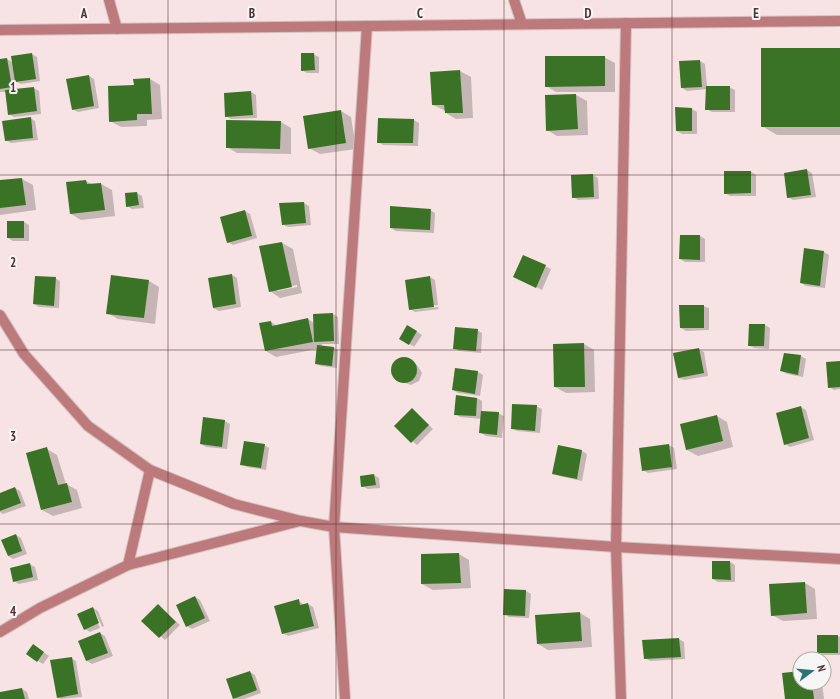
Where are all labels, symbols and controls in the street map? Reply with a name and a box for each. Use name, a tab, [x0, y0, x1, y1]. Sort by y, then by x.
text: A	[80, 5, 88, 22]
text: B	[249, 5, 255, 22]
text: C	[417, 5, 423, 22]
text: D	[585, 5, 592, 22]
text: E	[753, 5, 759, 22]
text: 1	[10, 79, 16, 96]
text: 2	[10, 254, 16, 271]
text: 3	[10, 428, 16, 445]
text: 4	[10, 603, 17, 620]
north arrow	[792, 651, 832, 691]
text: N	[814, 663, 829, 673]

